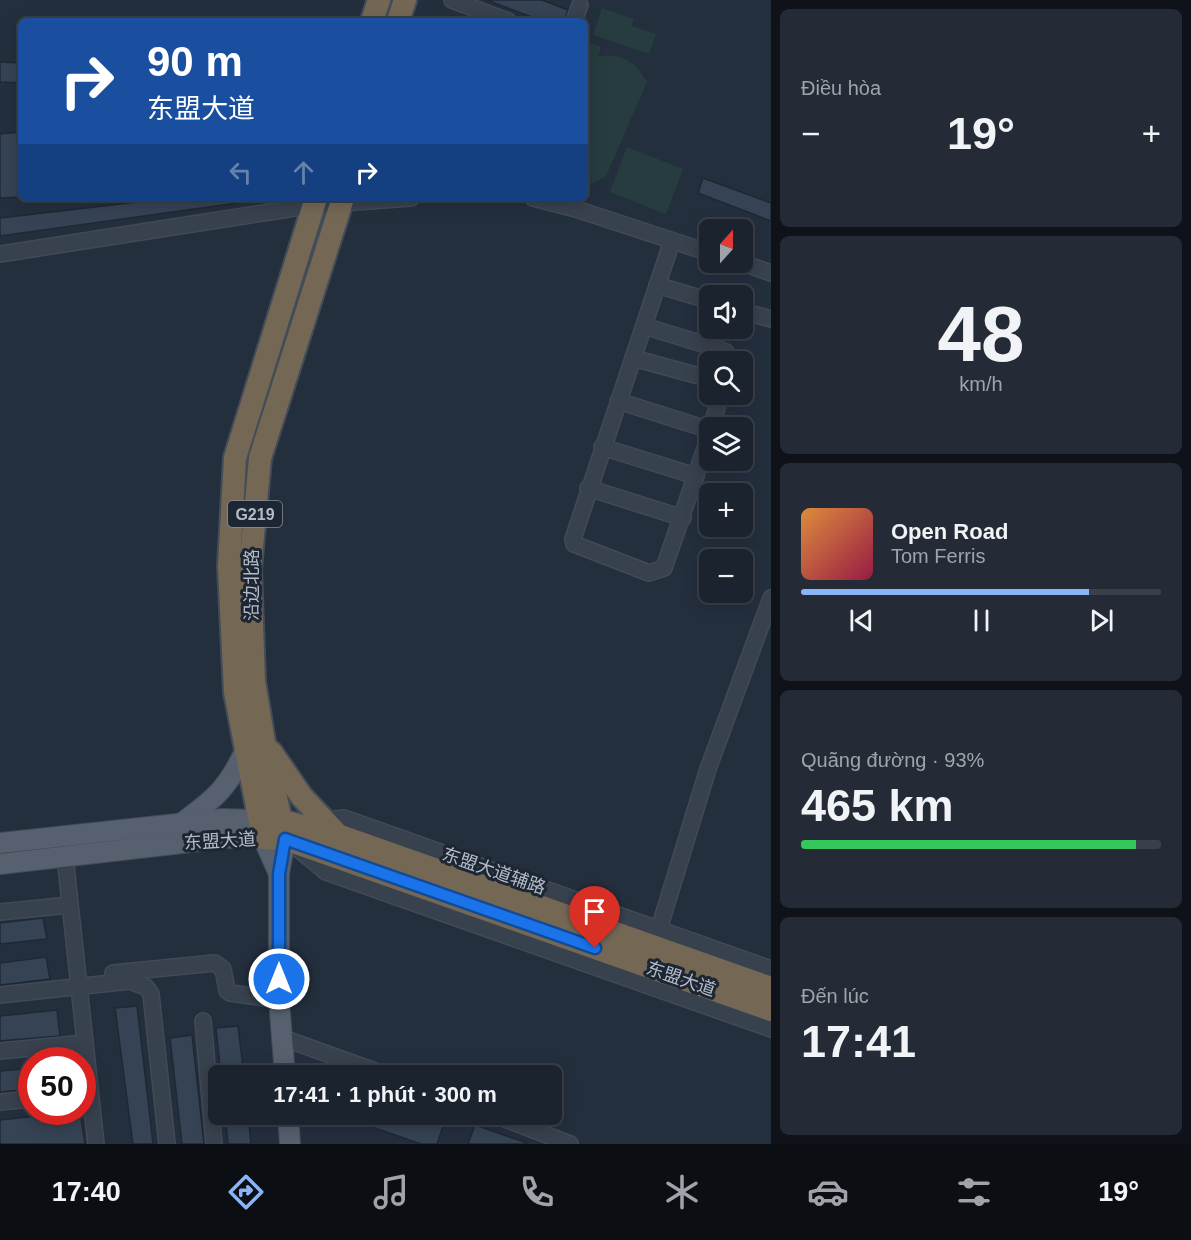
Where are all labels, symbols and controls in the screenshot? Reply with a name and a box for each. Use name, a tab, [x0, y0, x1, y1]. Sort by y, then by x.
text: 90 m	[147, 38, 243, 85]
icon: right	[48, 42, 126, 120]
text: Điều hòa	[801, 77, 881, 99]
text: 东盟大道	[147, 94, 255, 124]
text: 19°	[947, 108, 1015, 159]
text: −	[801, 115, 820, 152]
text: +	[1142, 115, 1161, 152]
icon: left	[224, 156, 257, 189]
icon: ahead	[287, 156, 320, 189]
icon: right	[350, 156, 383, 189]
north arrow	[699, 219, 753, 273]
map controls	[699, 219, 753, 603]
button: sound	[699, 285, 753, 339]
text: 48	[938, 290, 1024, 378]
button: search	[699, 351, 753, 405]
text: km/h	[959, 373, 1003, 395]
button: layers	[699, 417, 753, 471]
button: +	[699, 483, 753, 537]
road number: G219	[228, 501, 282, 527]
text: Open Road	[891, 519, 1008, 544]
text: Tom Ferris	[891, 545, 985, 567]
street label: 沿边北路	[242, 549, 262, 621]
button: −	[699, 549, 753, 603]
icon: previous	[845, 604, 878, 637]
icon: pause	[965, 604, 998, 637]
icon: next	[1085, 604, 1118, 637]
text: Quãng đường · 93%	[801, 749, 984, 771]
text: 465 km	[801, 780, 954, 831]
street label: 东盟大道	[184, 829, 256, 853]
street label: 东盟大道辅路	[440, 844, 548, 898]
pin	[569, 886, 620, 948]
icon: arrive	[578, 895, 611, 928]
position arrow	[247, 947, 311, 1011]
street label: 东盟大道	[644, 958, 718, 1000]
text: Đến lúc	[801, 985, 869, 1007]
text: 17:41	[801, 1016, 916, 1067]
speed limit sign: 50	[18, 1047, 96, 1125]
text: 17:41 · 1 phút · 300 m	[273, 1082, 497, 1107]
icon: directions	[225, 1171, 267, 1213]
icon: music	[370, 1171, 412, 1213]
icon: phone	[516, 1171, 558, 1213]
icon: climate	[661, 1171, 703, 1213]
icon: car	[807, 1171, 849, 1213]
icon: filters	[953, 1171, 995, 1213]
text: 17:40	[52, 1177, 121, 1207]
text: 19°	[1098, 1177, 1139, 1207]

